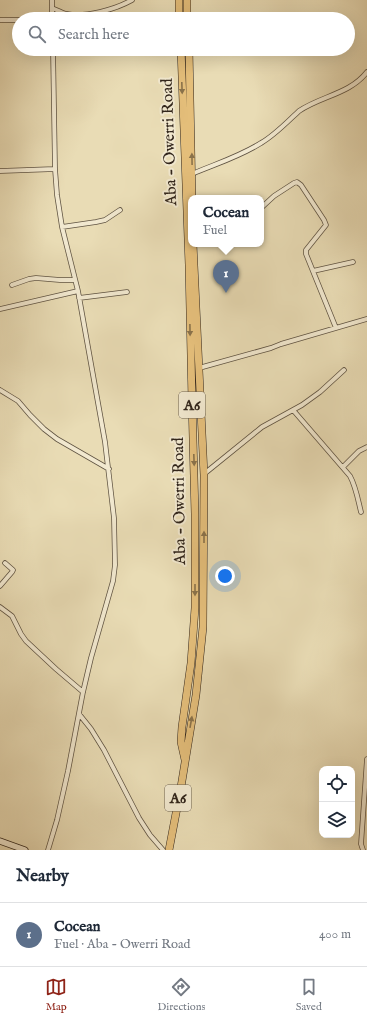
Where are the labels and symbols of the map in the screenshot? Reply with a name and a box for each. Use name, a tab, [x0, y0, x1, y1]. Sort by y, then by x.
street label: Aba - Owerri Road	[158, 78, 182, 207]
one-way arrow	[179, 82, 186, 94]
one-way arrow	[189, 152, 195, 165]
pin: 1	[213, 260, 239, 293]
one-way arrow	[187, 324, 193, 337]
road number: A6	[179, 392, 205, 418]
street label: Aba - Owerri Road	[169, 437, 191, 566]
one-way arrow	[190, 454, 197, 466]
one-way arrow	[201, 530, 207, 543]
your location	[215, 566, 235, 586]
one-way arrow	[192, 584, 198, 597]
one-way arrow	[188, 716, 194, 728]
road number: A6	[165, 785, 191, 811]

